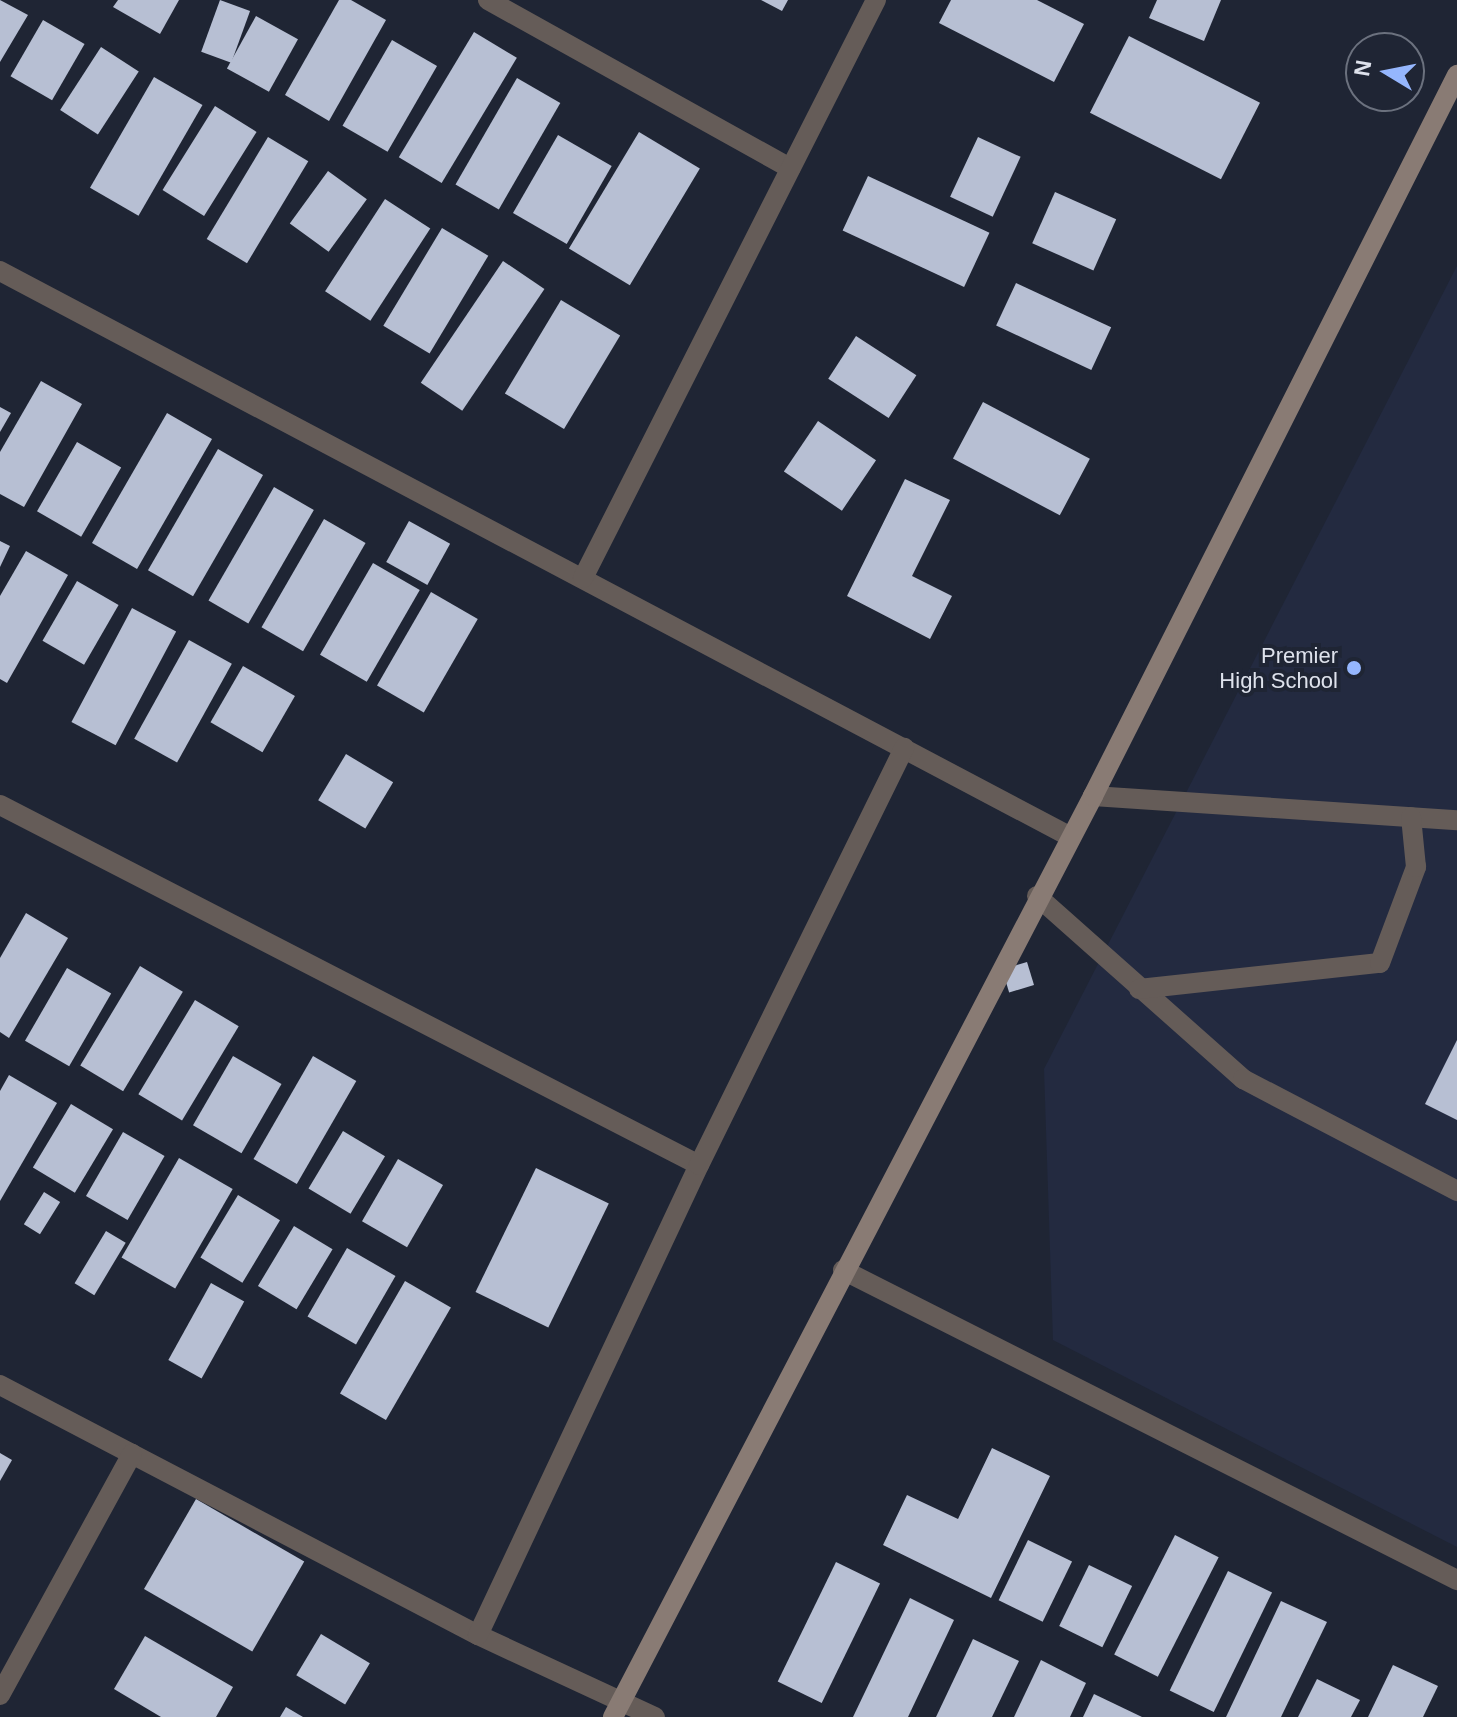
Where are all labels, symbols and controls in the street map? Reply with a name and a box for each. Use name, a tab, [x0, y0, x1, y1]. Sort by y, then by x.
north arrow	[1345, 32, 1425, 112]
text: N	[1349, 58, 1377, 78]
place label: Premier High School	[1219, 642, 1338, 694]
marker: Premier High School	[1345, 659, 1363, 677]

